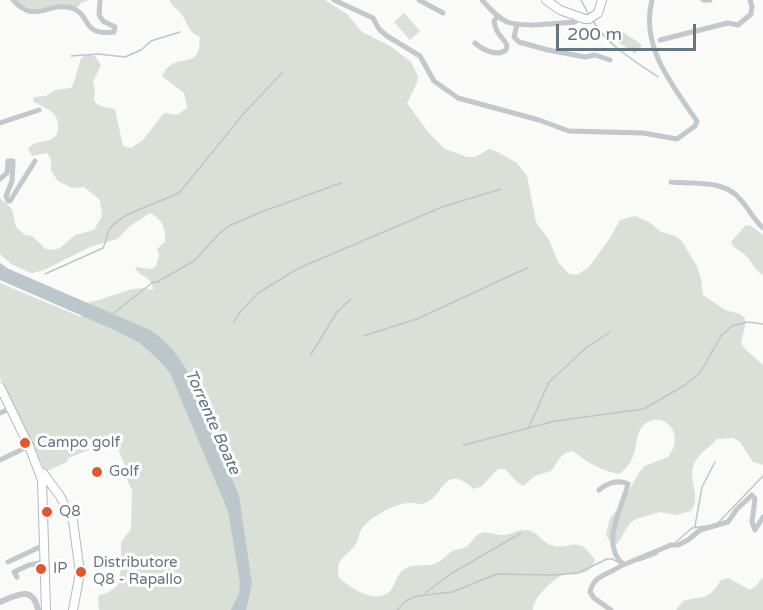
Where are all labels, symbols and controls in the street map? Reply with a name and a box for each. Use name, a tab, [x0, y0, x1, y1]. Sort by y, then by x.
scale bar	[559, 12, 698, 50]
text: 200 m	[567, 23, 622, 45]
water label: Torrente Boate	[180, 367, 244, 477]
place label: Campo golf	[37, 434, 120, 452]
marker: Campo golf	[18, 436, 32, 450]
place label: Golf	[109, 463, 139, 481]
marker: Golf	[90, 465, 104, 479]
place label: Q8	[59, 503, 81, 521]
marker: Q8	[40, 505, 54, 519]
place label: Distributore Q8 - Rapallo	[93, 554, 182, 589]
place label: IP	[53, 560, 67, 578]
marker: IP	[34, 562, 48, 576]
marker: Distributore Q8 - Rapallo	[74, 565, 88, 579]

